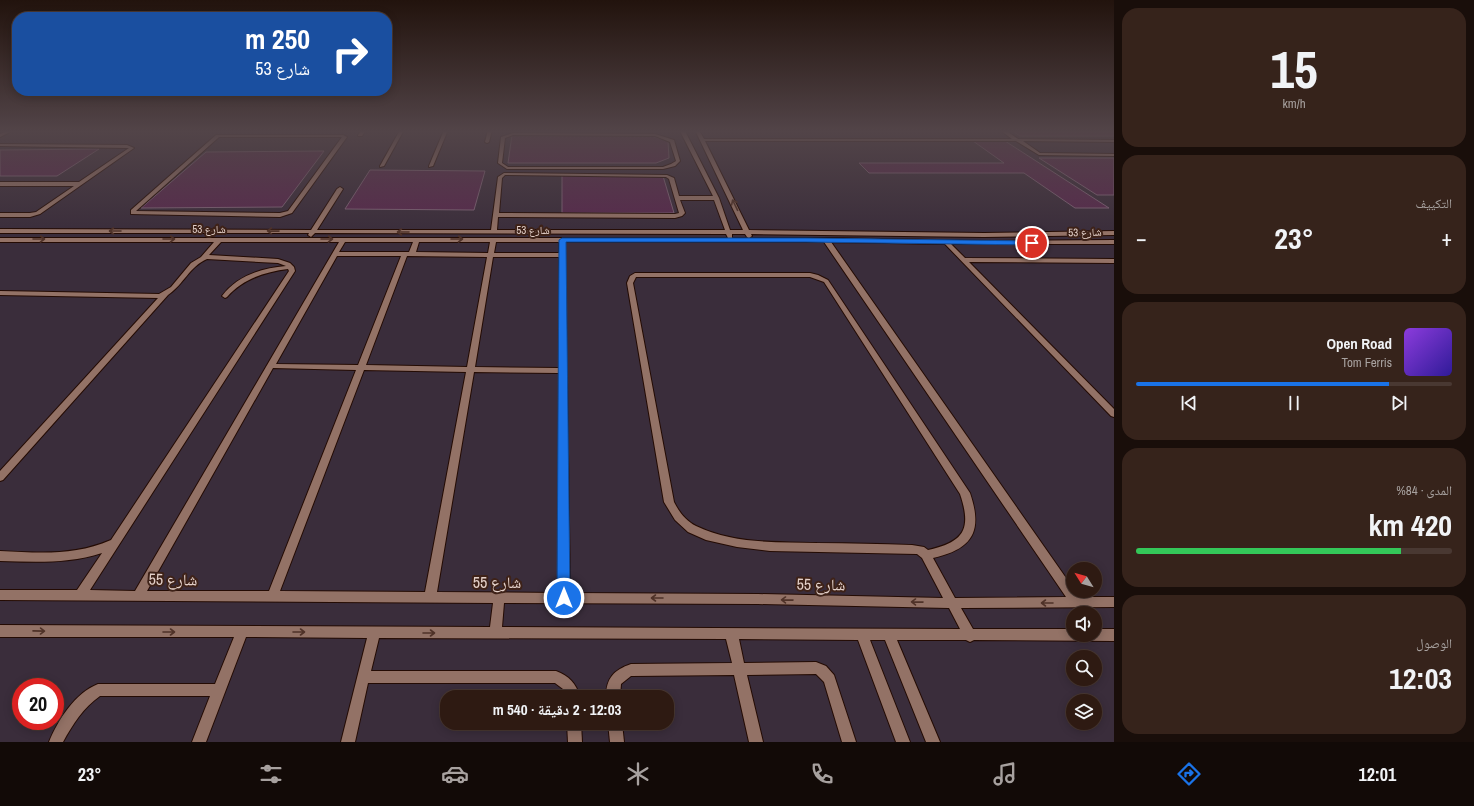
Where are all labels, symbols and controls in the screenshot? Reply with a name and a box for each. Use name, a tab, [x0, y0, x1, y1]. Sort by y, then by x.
text: 250 m	[245, 20, 310, 58]
icon: right	[324, 28, 376, 80]
text: 15	[1270, 34, 1318, 104]
text: شارع 53	[255, 56, 310, 81]
text: km/h	[1282, 95, 1306, 112]
text: التكييف	[1416, 195, 1452, 212]
one-way arrow	[731, 199, 738, 211]
text: 23°	[1274, 218, 1314, 258]
street label: شارع 53	[192, 222, 226, 236]
street label: شارع 53	[516, 223, 550, 237]
text: −	[1136, 223, 1147, 253]
text: +	[1441, 223, 1452, 253]
street label: شارع 53	[1068, 225, 1102, 239]
pin	[1015, 226, 1049, 260]
one-way arrow	[109, 227, 122, 234]
one-way arrow	[267, 228, 280, 235]
one-way arrow	[397, 228, 410, 236]
icon: arrive	[1021, 232, 1043, 254]
one-way arrow	[32, 235, 45, 243]
one-way arrow	[162, 235, 175, 243]
one-way arrow	[320, 235, 333, 243]
one-way arrow	[450, 236, 463, 243]
text: Open Road	[1326, 333, 1392, 354]
text: Tom Ferris	[1342, 354, 1392, 371]
icon: previous	[1178, 392, 1200, 414]
icon: pause	[1283, 392, 1305, 414]
icon: next	[1388, 392, 1410, 414]
text: المدى · 84%	[1396, 482, 1452, 499]
text: 420 km	[1369, 505, 1452, 545]
north arrow	[1066, 562, 1102, 598]
map controls	[1066, 562, 1102, 730]
street label: شارع 55	[148, 568, 198, 590]
street label: شارع 55	[473, 571, 521, 593]
street label: شارع 55	[796, 573, 846, 595]
position arrow	[543, 577, 585, 619]
one-way arrow	[651, 594, 664, 602]
one-way arrow	[781, 596, 794, 604]
one-way arrow	[911, 599, 924, 606]
one-way arrow	[1041, 599, 1054, 607]
button: sound	[1066, 606, 1102, 642]
one-way arrow	[32, 627, 45, 635]
one-way arrow	[162, 628, 175, 636]
one-way arrow	[292, 629, 305, 636]
one-way arrow	[422, 629, 435, 636]
text: الوصول	[1416, 635, 1452, 652]
button: search	[1066, 650, 1102, 686]
text: 12:03	[1389, 658, 1452, 698]
speed limit sign: 20	[12, 678, 64, 730]
button: layers	[1066, 694, 1102, 730]
text: 12:03 · 2 دقيقة · 540 m	[493, 699, 621, 720]
icon: filters	[257, 760, 285, 788]
icon: car	[441, 760, 469, 788]
icon: climate	[624, 760, 652, 788]
icon: phone	[808, 760, 836, 788]
icon: music	[991, 760, 1019, 788]
icon: directions	[1175, 760, 1203, 788]
text: 23°	[78, 762, 101, 787]
text: 12:01	[1358, 762, 1396, 787]

